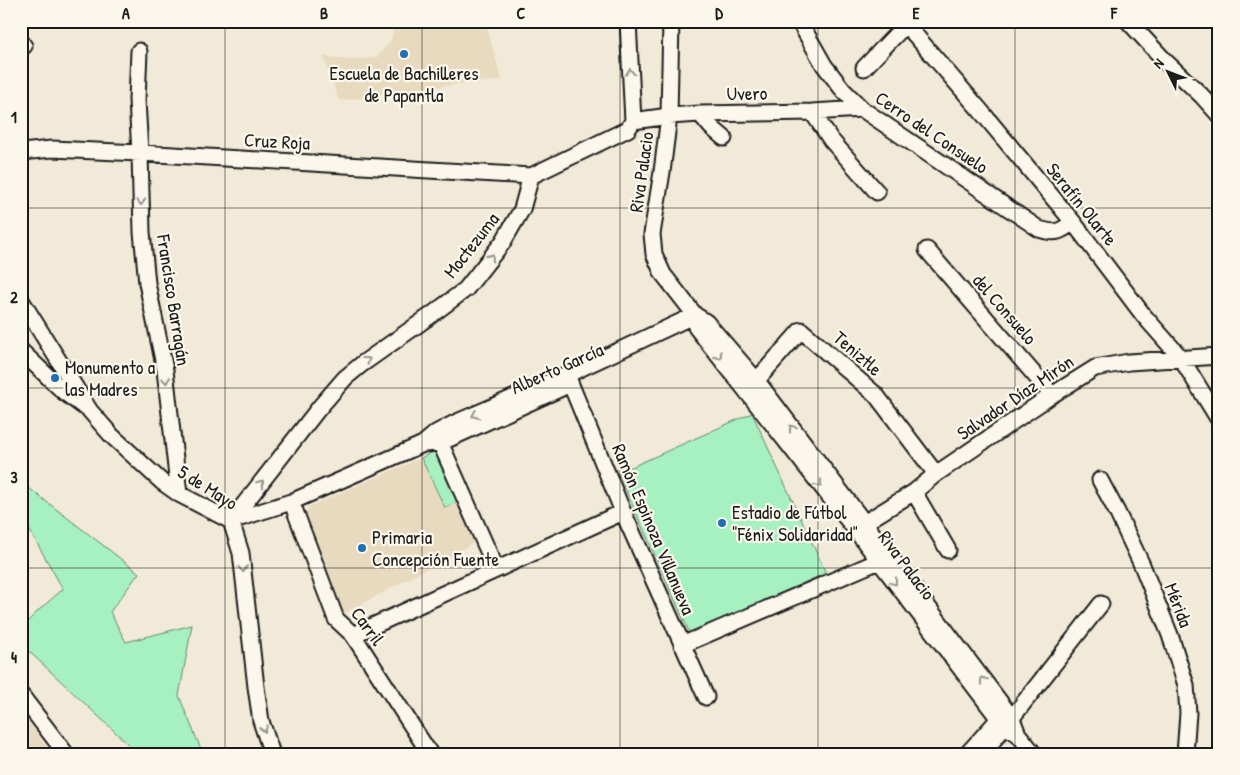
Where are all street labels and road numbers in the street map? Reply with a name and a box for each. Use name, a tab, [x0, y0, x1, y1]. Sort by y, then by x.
street label: Uvero	[726, 80, 768, 106]
street label: Cerro del Consuelo	[870, 85, 994, 180]
street label: Cruz Roja	[243, 126, 311, 156]
street label: Riva Palacio	[623, 130, 660, 214]
street label: Serafín Olarte	[1041, 157, 1124, 251]
street label: Moctezuma	[437, 206, 505, 283]
street label: Francisco Barragán	[151, 232, 197, 367]
street label: del Consuelo	[967, 268, 1043, 350]
street label: Teniztle	[828, 325, 888, 382]
street label: Alberto García	[507, 336, 608, 400]
street label: Salvador Díaz Mirón	[952, 348, 1078, 446]
street label: Ramón Espinoza Villanueva	[606, 440, 702, 619]
street label: 5 de Mayo	[173, 458, 243, 516]
street label: Riva Palacio	[872, 525, 942, 605]
street label: Mérida	[1159, 579, 1199, 631]
street label: Carril	[345, 601, 391, 651]

